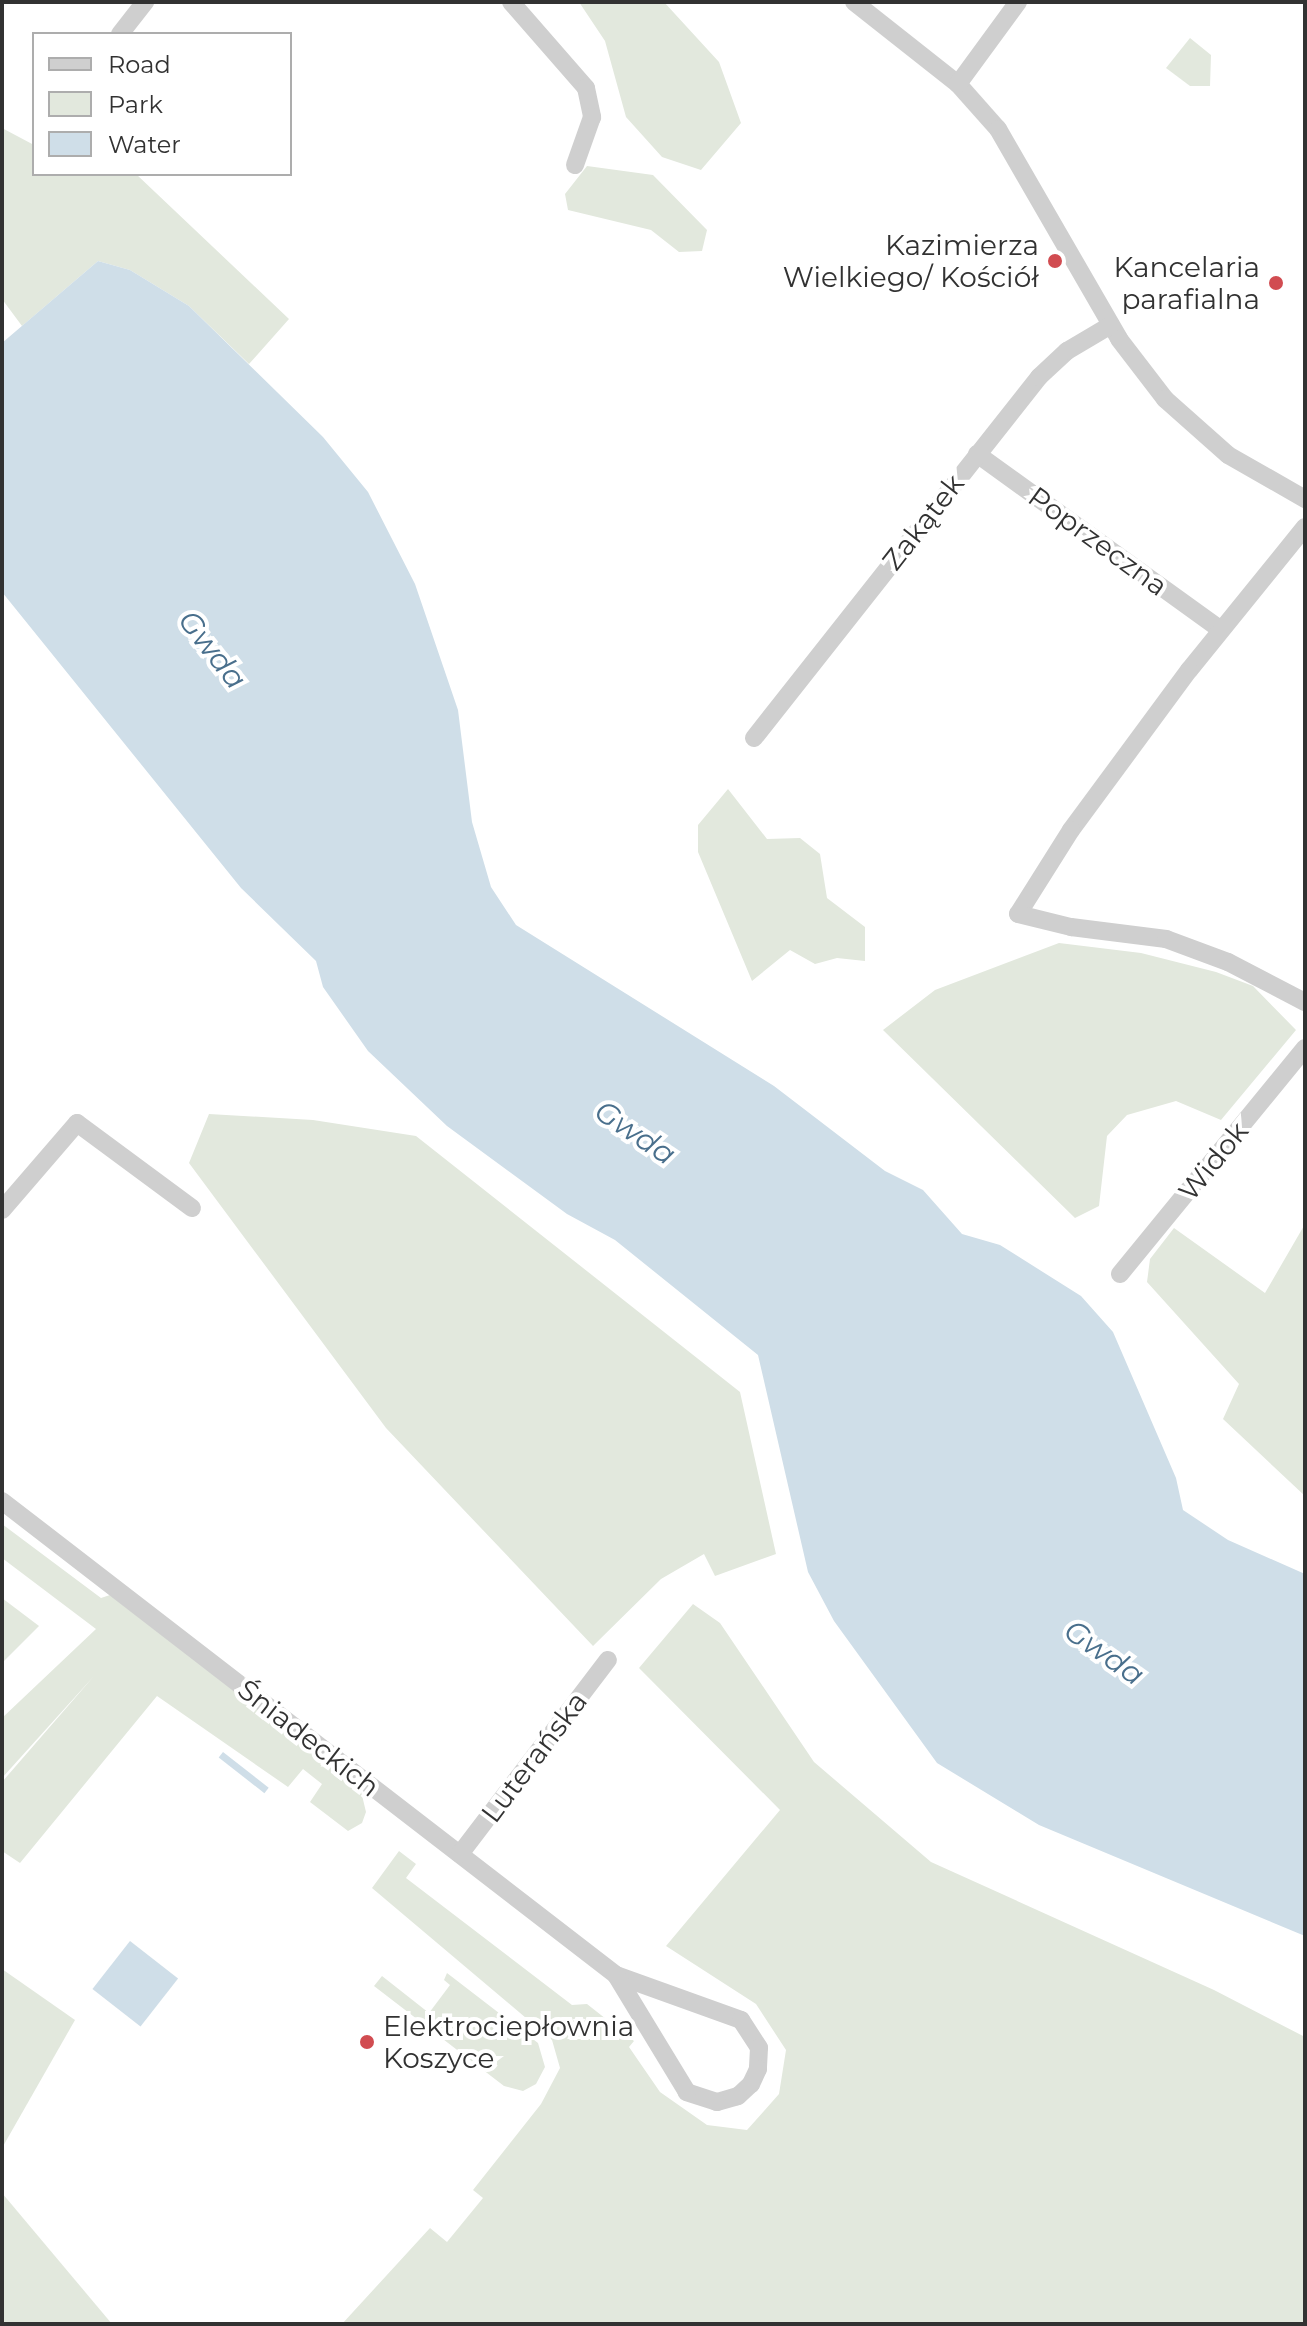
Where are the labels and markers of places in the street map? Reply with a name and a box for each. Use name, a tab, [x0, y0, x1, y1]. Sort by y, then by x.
place label: Kazimierza Wielkiego/ Kościół	[783, 228, 1039, 294]
place label: Kancelaria parafialna	[1113, 250, 1260, 316]
marker: Kazimierza Wielkiego/ Kościół	[1046, 252, 1064, 270]
marker: Kancelaria parafialna	[1267, 274, 1285, 292]
place label: Elektrociepłownia Koszyce	[383, 2009, 634, 2075]
marker: Elektrociepłownia Koszyce	[358, 2033, 376, 2051]

